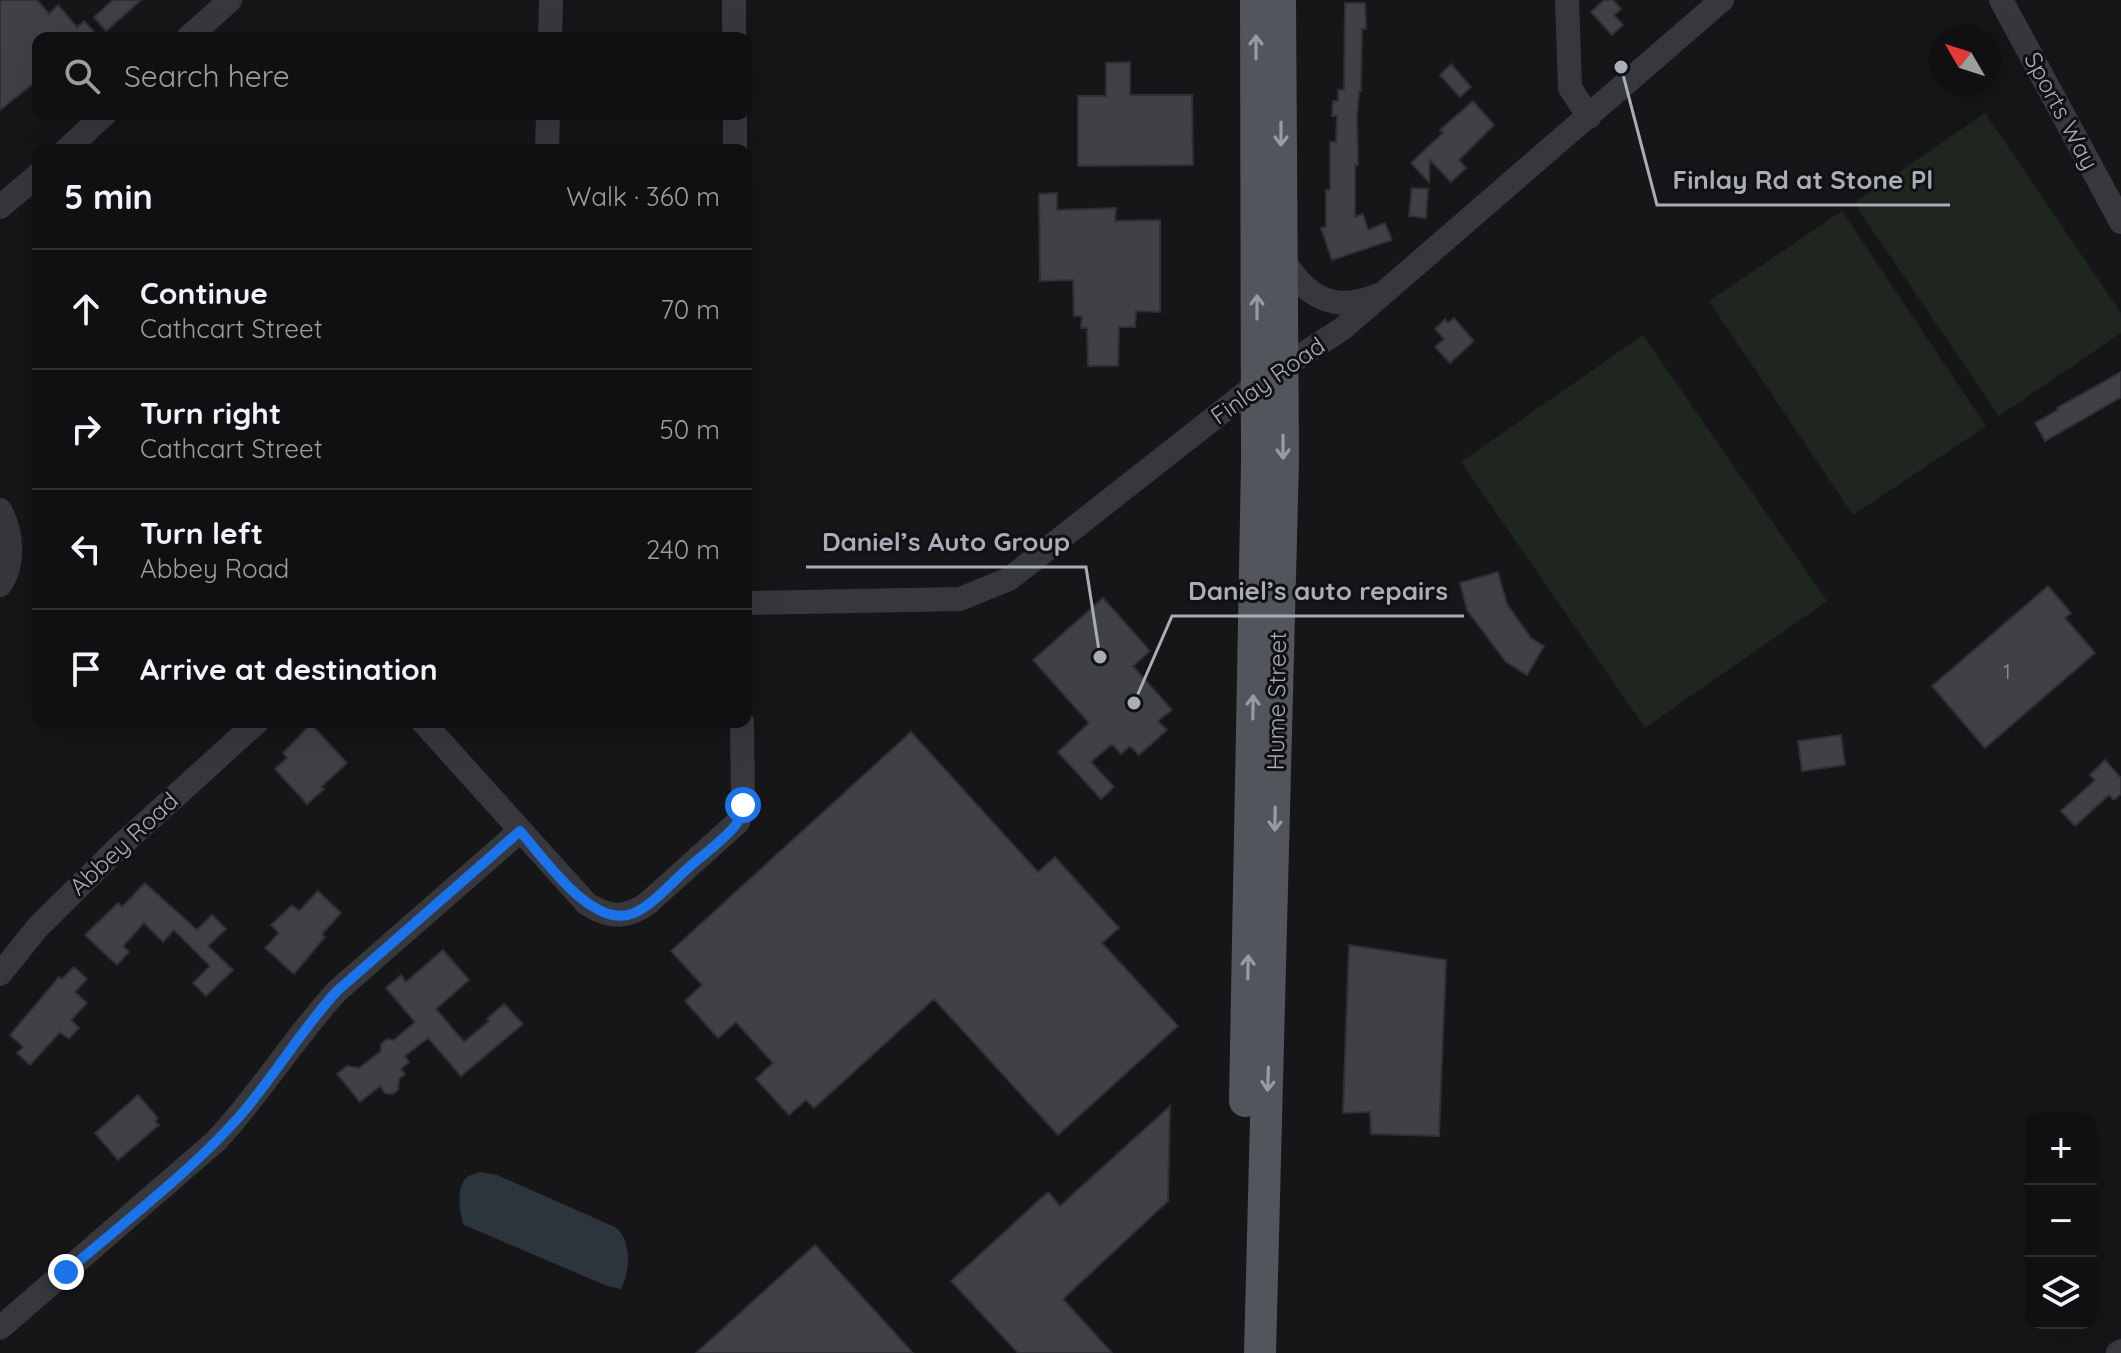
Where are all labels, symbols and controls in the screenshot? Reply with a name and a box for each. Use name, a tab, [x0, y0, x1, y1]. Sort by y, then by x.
north arrow	[1929, 24, 2001, 96]
search box	[32, 32, 752, 120]
one-way arrow	[1248, 34, 1264, 61]
street label: Sports Way	[2018, 46, 2105, 175]
icon: search	[60, 54, 104, 98]
text: Search here	[124, 57, 290, 95]
one-way arrow	[1273, 120, 1289, 147]
callout: Finlay Rd at Stone Pl	[1657, 155, 1950, 205]
text: Finlay Rd at Stone Pl	[1673, 163, 1933, 196]
text: 5 min	[64, 175, 153, 218]
text: Walk · 360 m	[566, 180, 720, 213]
text: Continue	[140, 274, 268, 312]
icon: ahead	[64, 287, 108, 331]
text: 70 m	[660, 293, 720, 326]
one-way arrow	[1249, 294, 1265, 321]
text: Cathcart Street	[140, 312, 323, 345]
street label: Finlay Road	[1205, 330, 1330, 430]
text: Turn right	[140, 394, 281, 432]
icon: right	[64, 407, 108, 451]
text: 50 m	[660, 413, 720, 446]
text: Cathcart Street	[140, 432, 323, 465]
one-way arrow	[1275, 433, 1291, 460]
text: Turn left	[140, 514, 263, 552]
callout: Daniel’s Auto Group	[806, 517, 1086, 567]
text: Daniel’s Auto Group	[822, 525, 1070, 558]
icon: left	[64, 527, 108, 571]
text: 240 m	[646, 533, 720, 566]
text: Abbey Road	[140, 552, 289, 585]
callout: Daniel’s auto repairs	[1172, 566, 1464, 616]
text: Daniel’s auto repairs	[1188, 574, 1448, 607]
street label: Hume Street	[1260, 631, 1292, 770]
icon: arrive	[64, 647, 108, 691]
text: Arrive at destination	[140, 650, 438, 688]
house number: 1	[2003, 659, 2011, 684]
one-way arrow	[1246, 694, 1261, 721]
street label: Abbey Road	[63, 785, 184, 901]
route start	[725, 787, 761, 823]
one-way arrow	[1267, 805, 1282, 832]
one-way arrow	[1241, 954, 1256, 981]
one-way arrow	[1260, 1065, 1276, 1092]
map controls	[2025, 1113, 2097, 1329]
button: +	[2025, 1113, 2097, 1185]
button: −	[2025, 1185, 2097, 1257]
route end	[48, 1254, 84, 1290]
button: layers	[2025, 1257, 2097, 1329]

